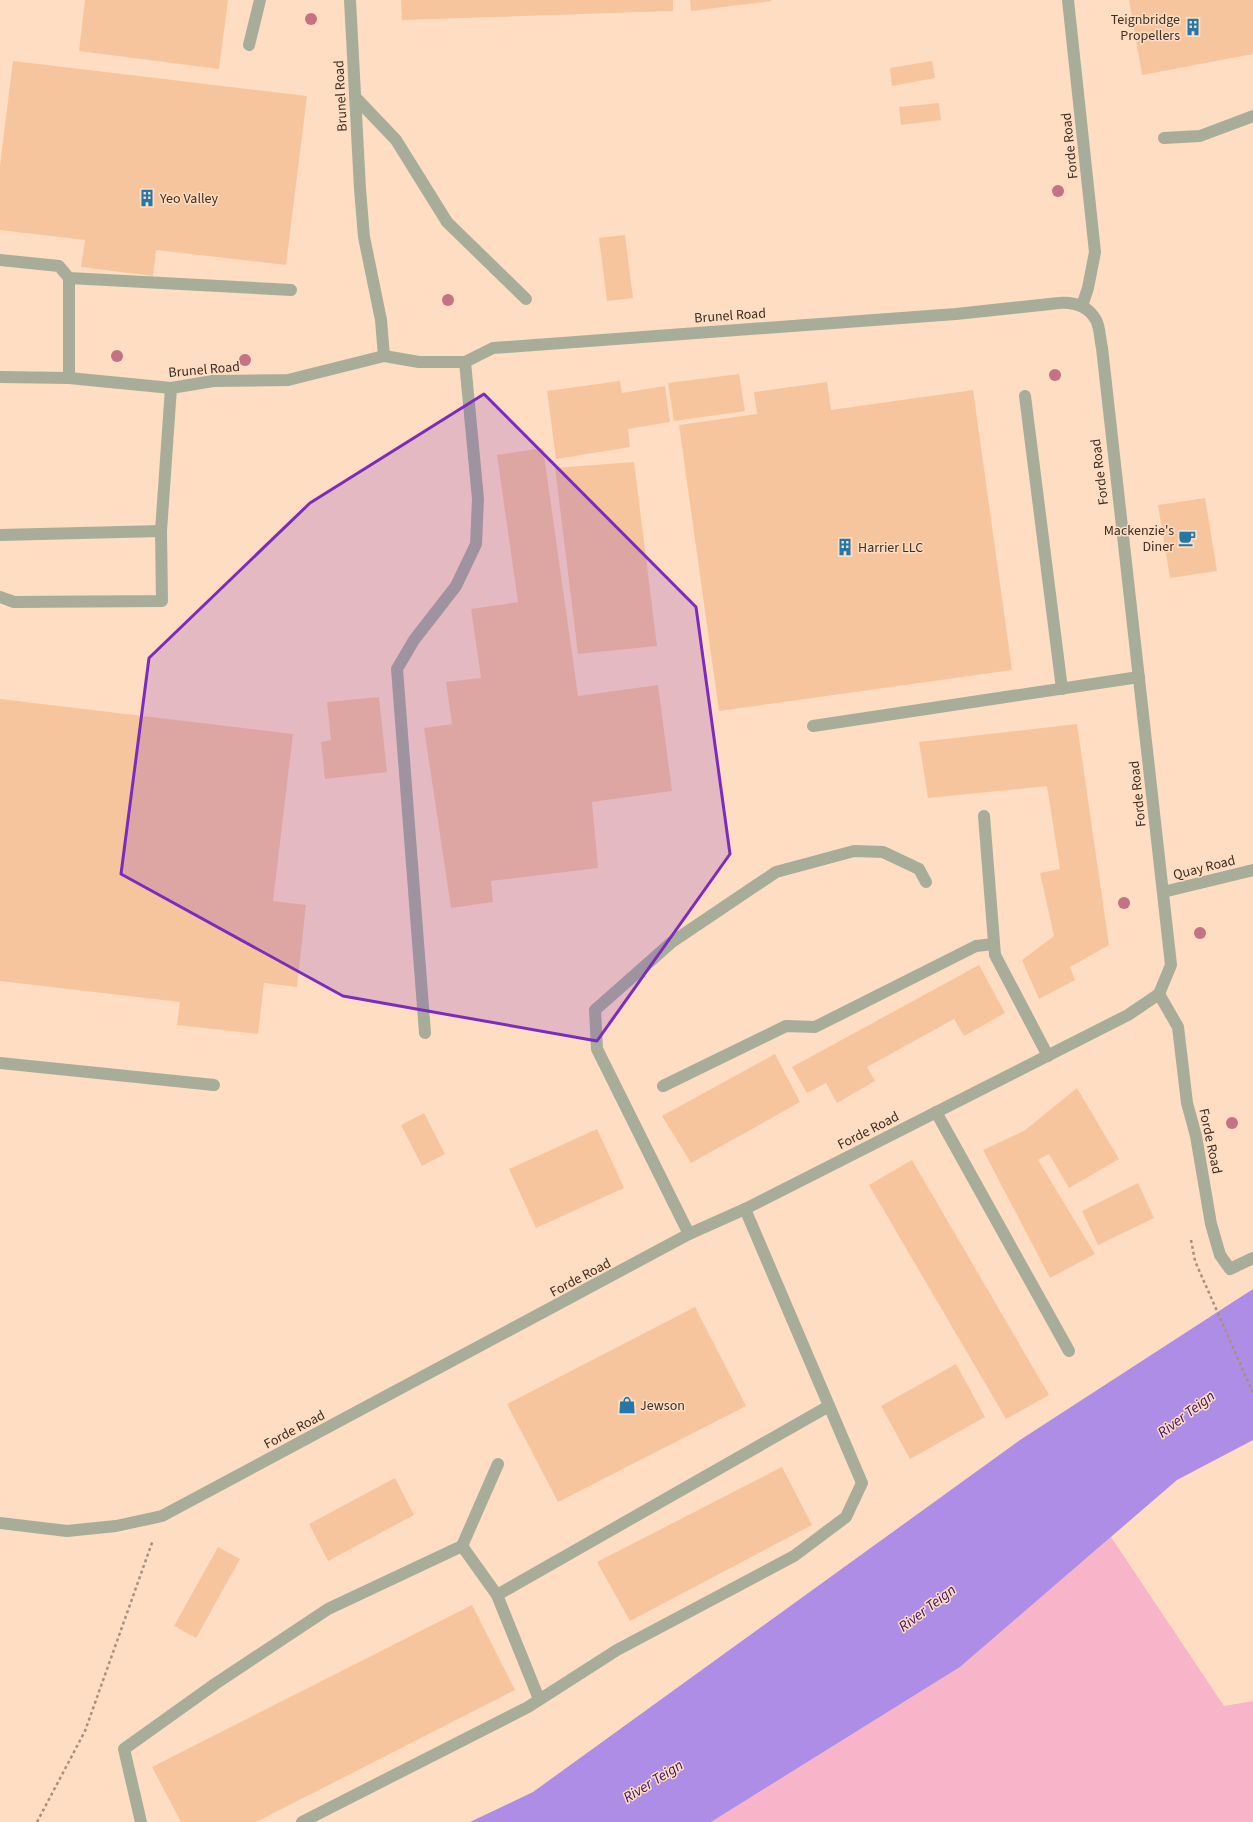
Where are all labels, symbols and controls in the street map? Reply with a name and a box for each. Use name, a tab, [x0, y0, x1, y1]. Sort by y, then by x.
place label: Teignbridge Propellers	[1111, 10, 1180, 46]
building icon: Teignbridge Propellers	[1183, 17, 1203, 37]
street label: Brunel Road	[329, 60, 353, 132]
street label: Forde Road	[1057, 112, 1083, 180]
building icon: Yeo Valley	[137, 188, 157, 208]
place label: Yeo Valley	[159, 189, 219, 209]
street label: Brunel Road	[694, 304, 767, 328]
street label: Brunel Road	[167, 357, 241, 383]
street label: Forde Road	[1086, 438, 1114, 506]
place label: Mackenzie's Diner	[1104, 521, 1174, 557]
cafe icon: Mackenzie's Diner	[1177, 528, 1197, 548]
building icon: Harrier LLC	[835, 537, 855, 557]
place label: Harrier LLC	[858, 538, 923, 558]
street label: Forde Road	[1125, 760, 1151, 828]
street label: Quay Road	[1171, 851, 1237, 885]
street label: Forde Road	[834, 1107, 903, 1155]
street label: Forde Road	[1193, 1107, 1227, 1176]
street label: Forde Road	[546, 1253, 615, 1302]
water label: River Teign	[1153, 1386, 1219, 1443]
shop icon: Jewson	[617, 1395, 637, 1415]
place label: Jewson	[640, 1396, 685, 1416]
street label: Forde Road	[260, 1405, 329, 1454]
water label: River Teign	[894, 1580, 960, 1637]
water label: River Teign	[619, 1755, 687, 1808]

